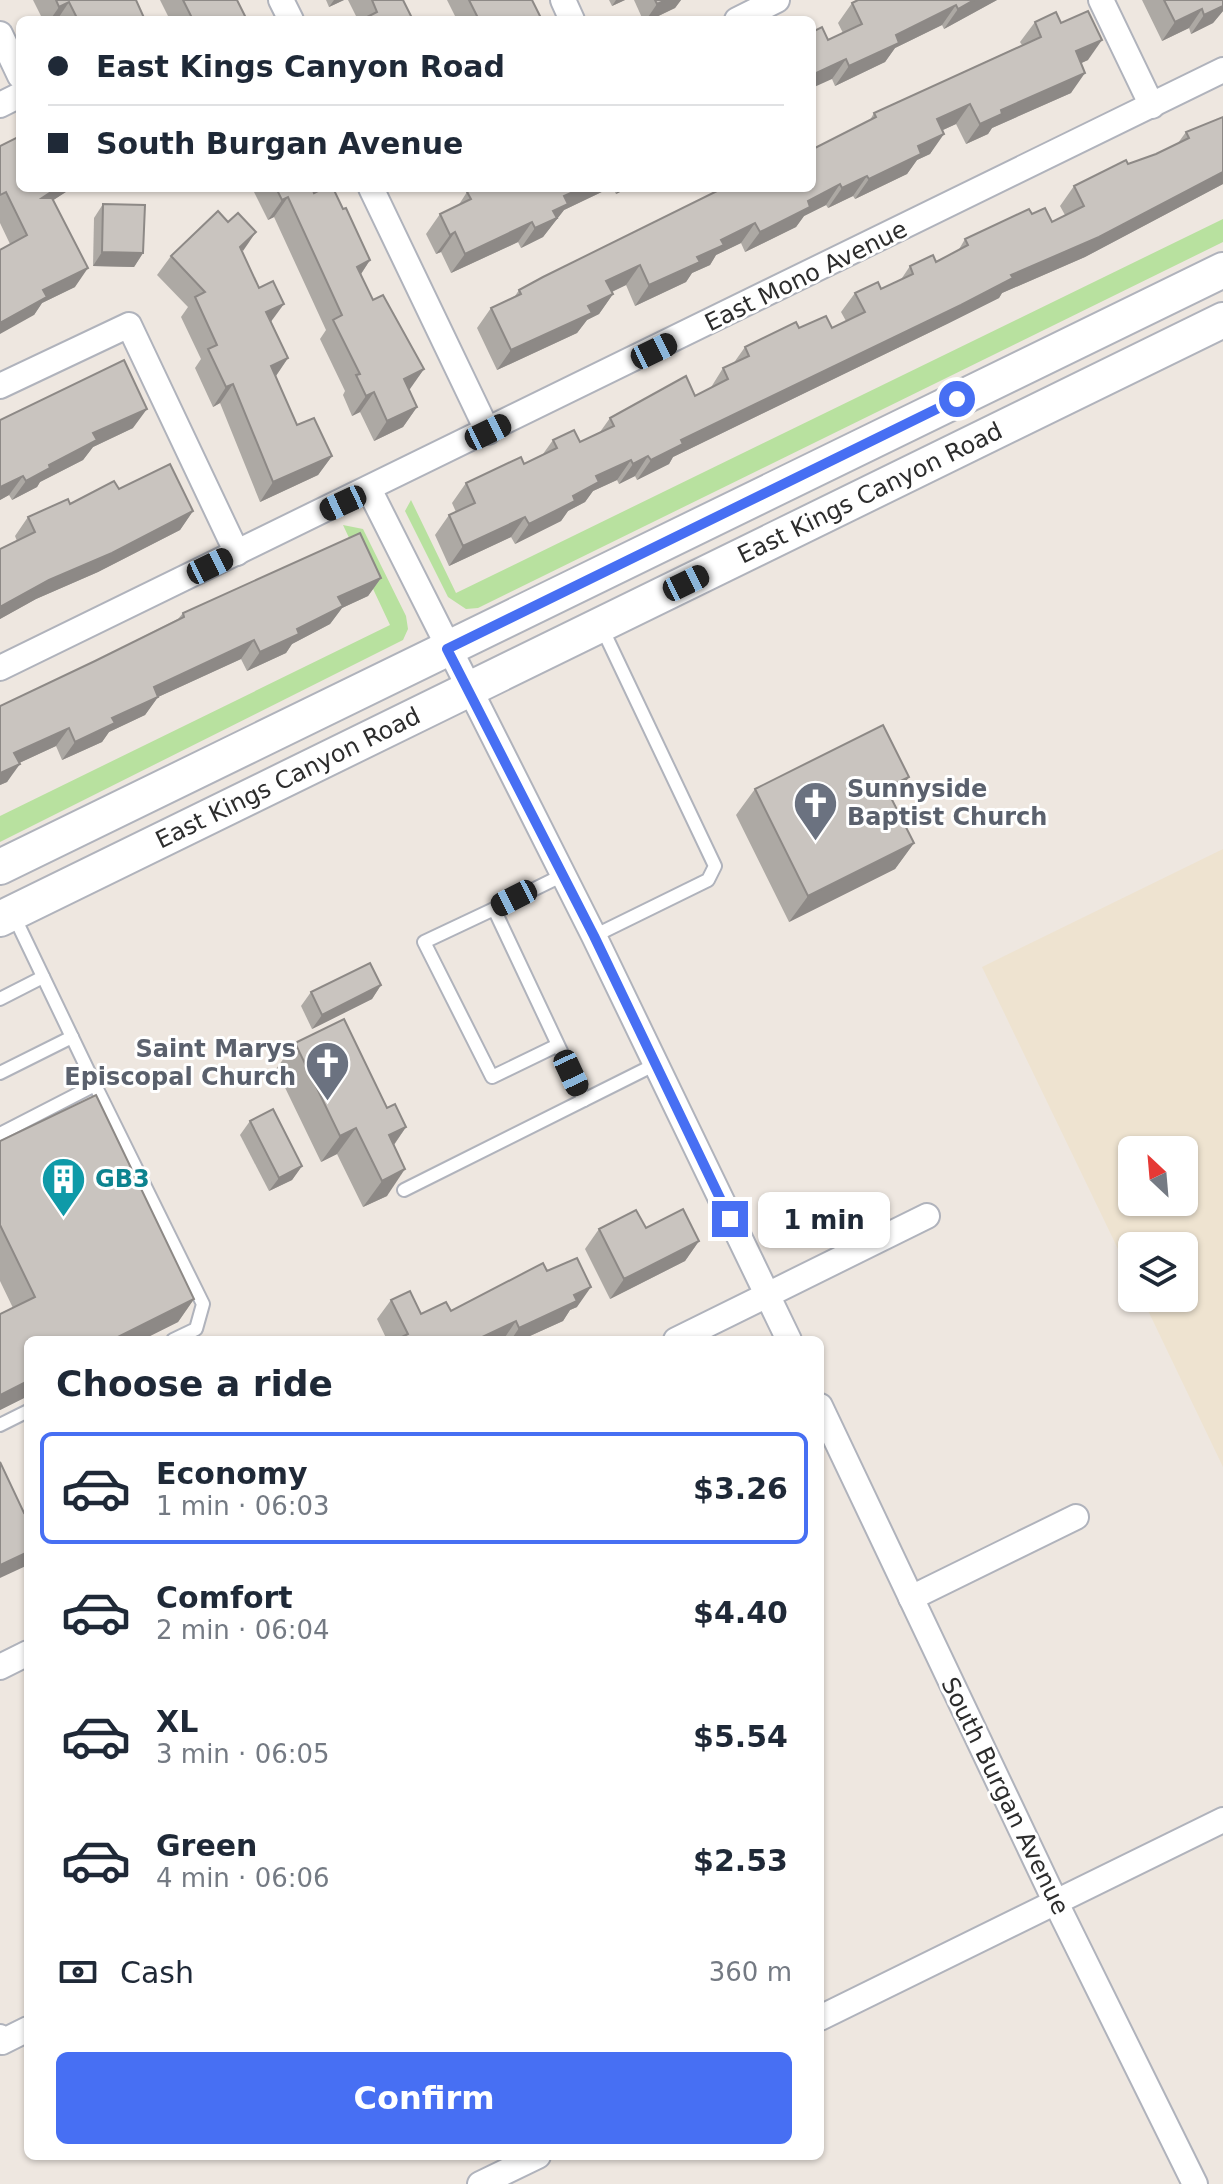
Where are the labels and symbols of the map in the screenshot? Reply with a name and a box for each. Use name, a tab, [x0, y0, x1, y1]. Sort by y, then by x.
street label: East Mono Avenue	[700, 215, 912, 337]
car	[627, 330, 681, 372]
route start	[939, 381, 975, 417]
car	[461, 411, 515, 453]
street label: East Kings Canyon Road	[733, 417, 1007, 569]
car	[316, 482, 370, 524]
car	[183, 545, 237, 587]
car	[659, 562, 713, 604]
street label: East Kings Canyon Road	[151, 702, 425, 854]
place label: Sunnyside Baptist Church	[847, 775, 1047, 831]
church icon: Sunnyside Baptist Church	[792, 779, 840, 842]
car	[487, 876, 541, 920]
place label: Saint Marys Episcopal Church	[64, 1035, 296, 1091]
church icon: Saint Marys Episcopal Church	[303, 1039, 351, 1102]
car	[550, 1046, 592, 1100]
north arrow	[1118, 1136, 1198, 1216]
building icon: GB3	[40, 1155, 88, 1218]
place label: GB3	[95, 1165, 150, 1193]
callout: 1 min	[758, 1191, 890, 1247]
route end	[712, 1201, 748, 1237]
street label: South Burgan Avenue	[935, 1673, 1075, 1919]

